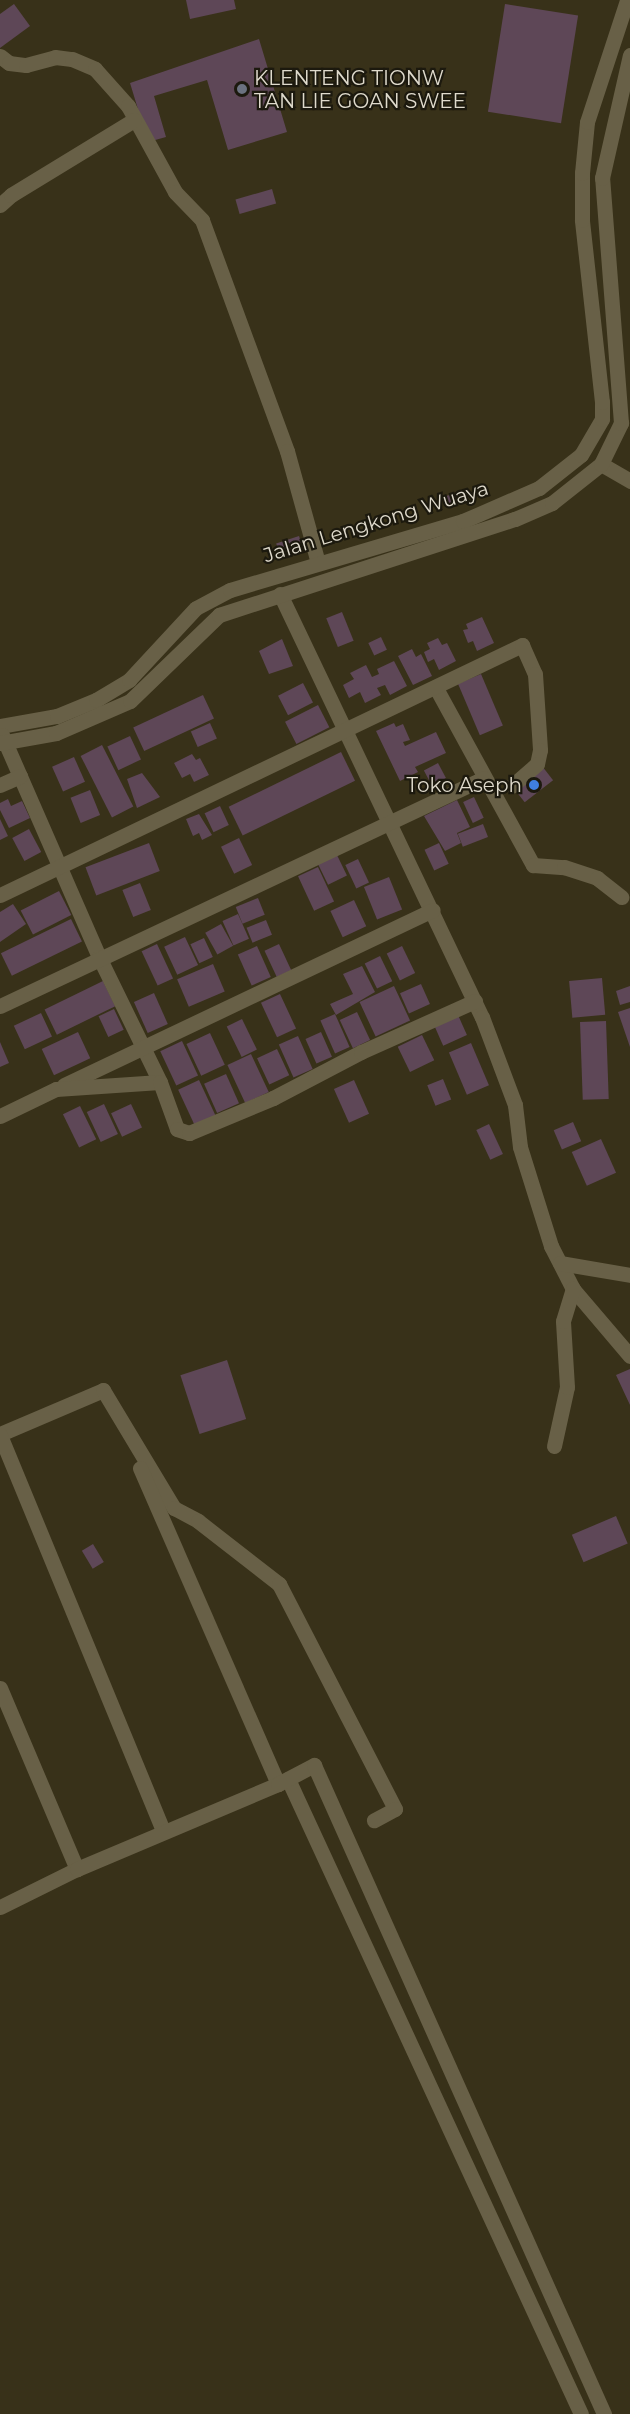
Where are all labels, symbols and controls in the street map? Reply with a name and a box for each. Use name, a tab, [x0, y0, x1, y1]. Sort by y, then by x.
place label: KLENTENG TIONW TAN LIE GOAN SWEE	[254, 66, 466, 113]
marker: KLENTENG TIONW TAN LIE GOAN SWEE	[235, 82, 249, 96]
street label: Jalan Lengkong Wuaya	[261, 476, 491, 568]
place label: Toko Aseph	[407, 773, 522, 797]
marker: Toko Aseph	[527, 778, 541, 792]

